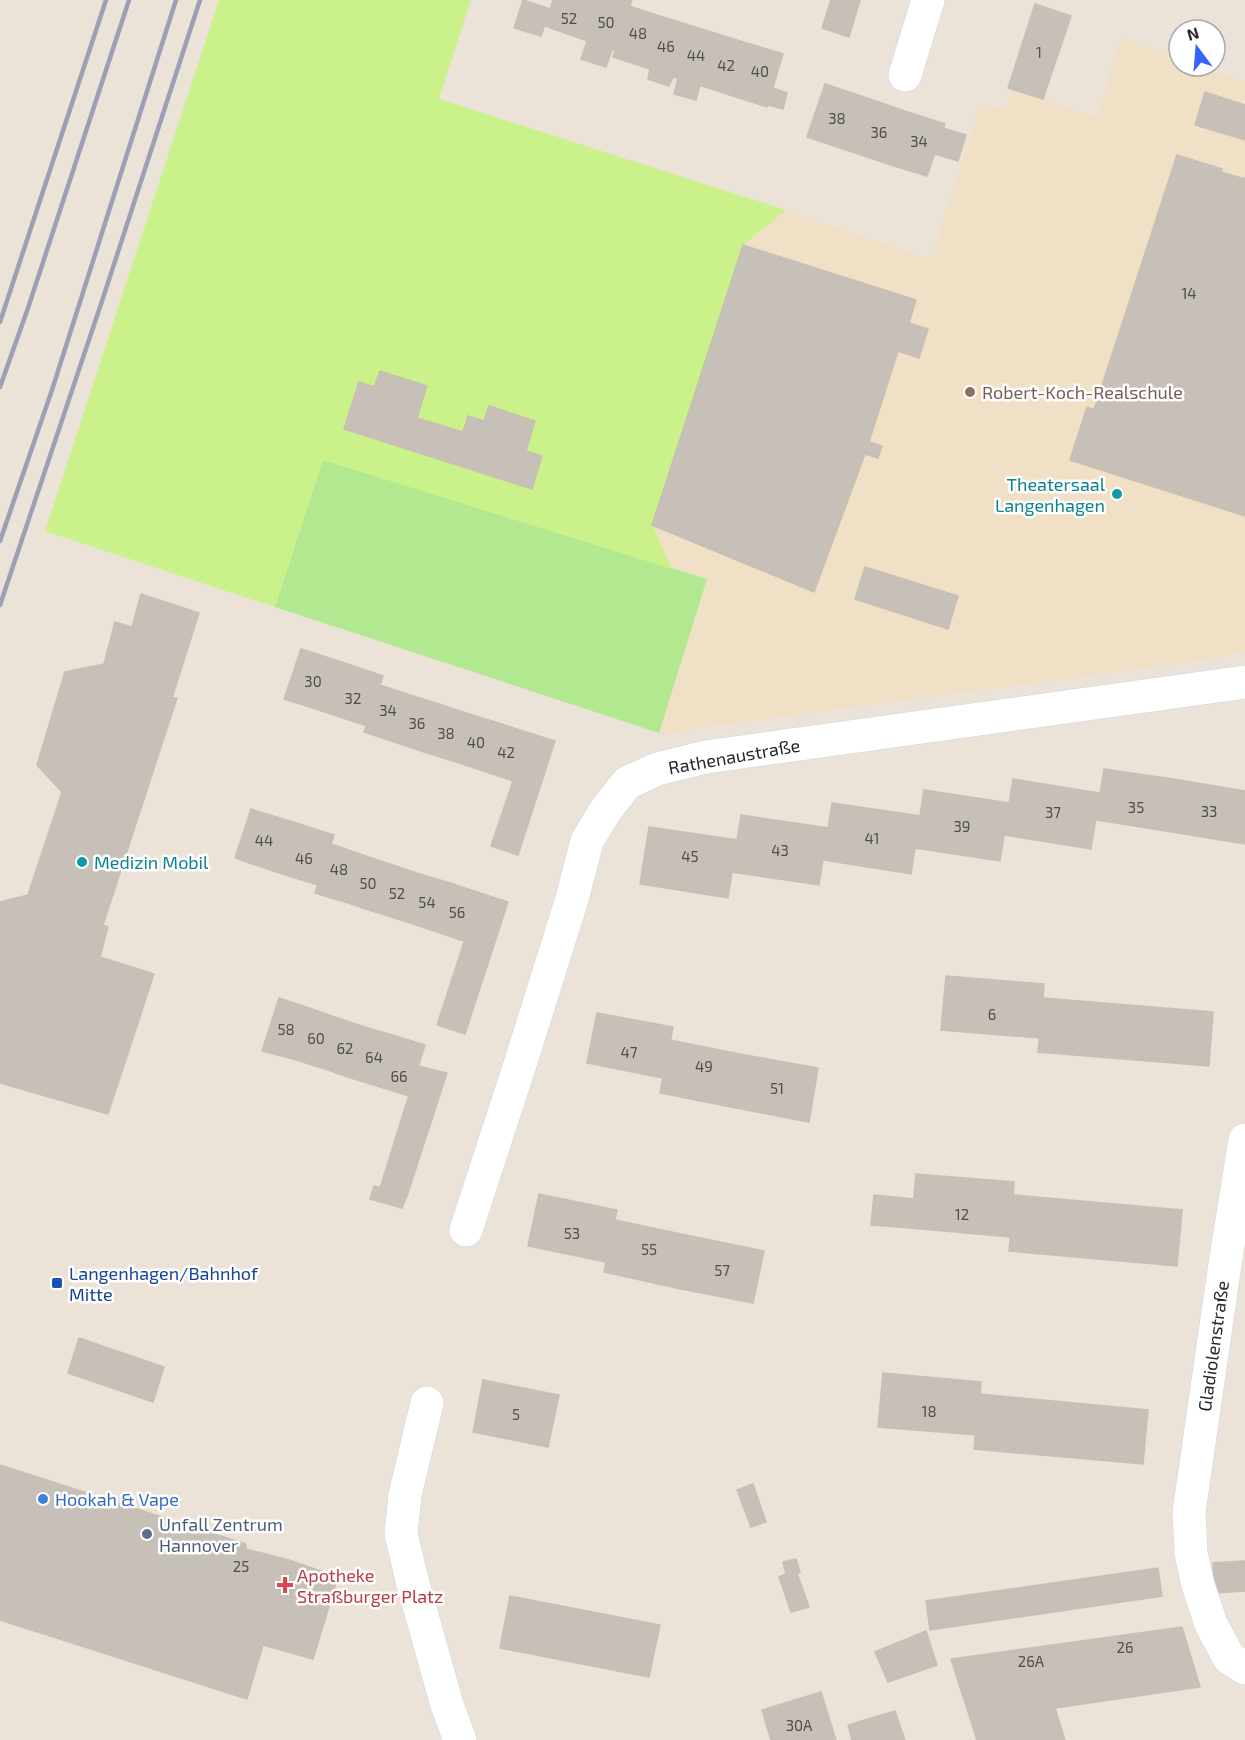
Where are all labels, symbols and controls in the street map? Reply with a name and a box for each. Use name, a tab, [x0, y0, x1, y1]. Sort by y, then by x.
house number: 52	[561, 9, 577, 27]
house number: 50	[597, 13, 615, 31]
north arrow	[1167, 18, 1227, 78]
text: N	[1185, 22, 1201, 44]
house number: 48	[629, 24, 647, 42]
house number: 46	[657, 37, 675, 55]
house number: 1	[1036, 43, 1042, 61]
house number: 44	[687, 46, 705, 64]
house number: 42	[717, 56, 735, 74]
house number: 40	[751, 62, 769, 80]
house number: 38	[828, 109, 846, 127]
house number: 36	[871, 123, 887, 141]
house number: 34	[910, 132, 928, 150]
house number: 14	[1181, 284, 1197, 302]
place label: Robert-Koch-Realschule	[982, 381, 1183, 403]
marker: Robert-Koch-Realschule	[963, 385, 977, 399]
place label: Theatersaal Langenhagen	[995, 473, 1106, 516]
marker: Theatersaal Langenhagen	[1110, 487, 1124, 501]
house number: 30	[304, 672, 322, 690]
house number: 32	[345, 689, 361, 707]
house number: 34	[379, 701, 397, 719]
house number: 36	[409, 714, 425, 732]
house number: 38	[437, 724, 455, 742]
house number: 40	[467, 733, 485, 751]
street label: Rathenaustraße	[666, 734, 802, 778]
house number: 42	[497, 743, 515, 761]
house number: 35	[1128, 798, 1144, 816]
house number: 33	[1201, 802, 1217, 820]
house number: 37	[1045, 803, 1061, 821]
house number: 39	[954, 817, 970, 835]
house number: 41	[864, 829, 880, 847]
house number: 44	[255, 831, 273, 849]
house number: 43	[771, 841, 789, 859]
house number: 45	[681, 847, 699, 865]
house number: 46	[295, 849, 313, 867]
place label: Medizin Mobil	[94, 851, 209, 873]
marker: Medizin Mobil	[75, 855, 89, 869]
house number: 48	[330, 860, 348, 878]
house number: 50	[359, 874, 377, 892]
house number: 52	[389, 884, 405, 902]
house number: 54	[418, 893, 436, 911]
house number: 56	[449, 903, 465, 921]
house number: 6	[988, 1005, 996, 1023]
house number: 58	[277, 1020, 295, 1038]
house number: 60	[307, 1029, 325, 1047]
house number: 62	[336, 1039, 354, 1057]
house number: 47	[621, 1043, 638, 1061]
house number: 64	[365, 1048, 383, 1066]
house number: 49	[695, 1057, 713, 1075]
house number: 66	[390, 1067, 408, 1085]
house number: 51	[770, 1079, 784, 1097]
house number: 12	[955, 1205, 969, 1223]
house number: 53	[564, 1224, 580, 1242]
house number: 55	[641, 1240, 657, 1258]
house number: 57	[714, 1261, 730, 1279]
place label: Langenhagen/Bahnhof Mitte	[69, 1262, 259, 1305]
marker: Langenhagen/Bahnhof Mitte	[50, 1276, 64, 1290]
street label: Gladiolenstraße	[1193, 1279, 1233, 1413]
house number: 18	[921, 1402, 937, 1420]
house number: 5	[512, 1405, 520, 1423]
place label: Hookah & Vape	[55, 1488, 179, 1510]
marker: Hookah & Vape	[36, 1492, 50, 1506]
place label: Unfall Zentrum Hannover	[159, 1513, 283, 1556]
marker: Unfall Zentrum Hannover	[140, 1527, 154, 1541]
house number: 25	[233, 1557, 249, 1575]
place label: Apotheke Straßburger Platz	[297, 1564, 443, 1607]
marker: Apotheke Straßburger Platz	[278, 1578, 292, 1592]
house number: 26	[1116, 1638, 1134, 1656]
house number: 26A	[1018, 1652, 1045, 1670]
house number: 30A	[786, 1716, 813, 1734]

